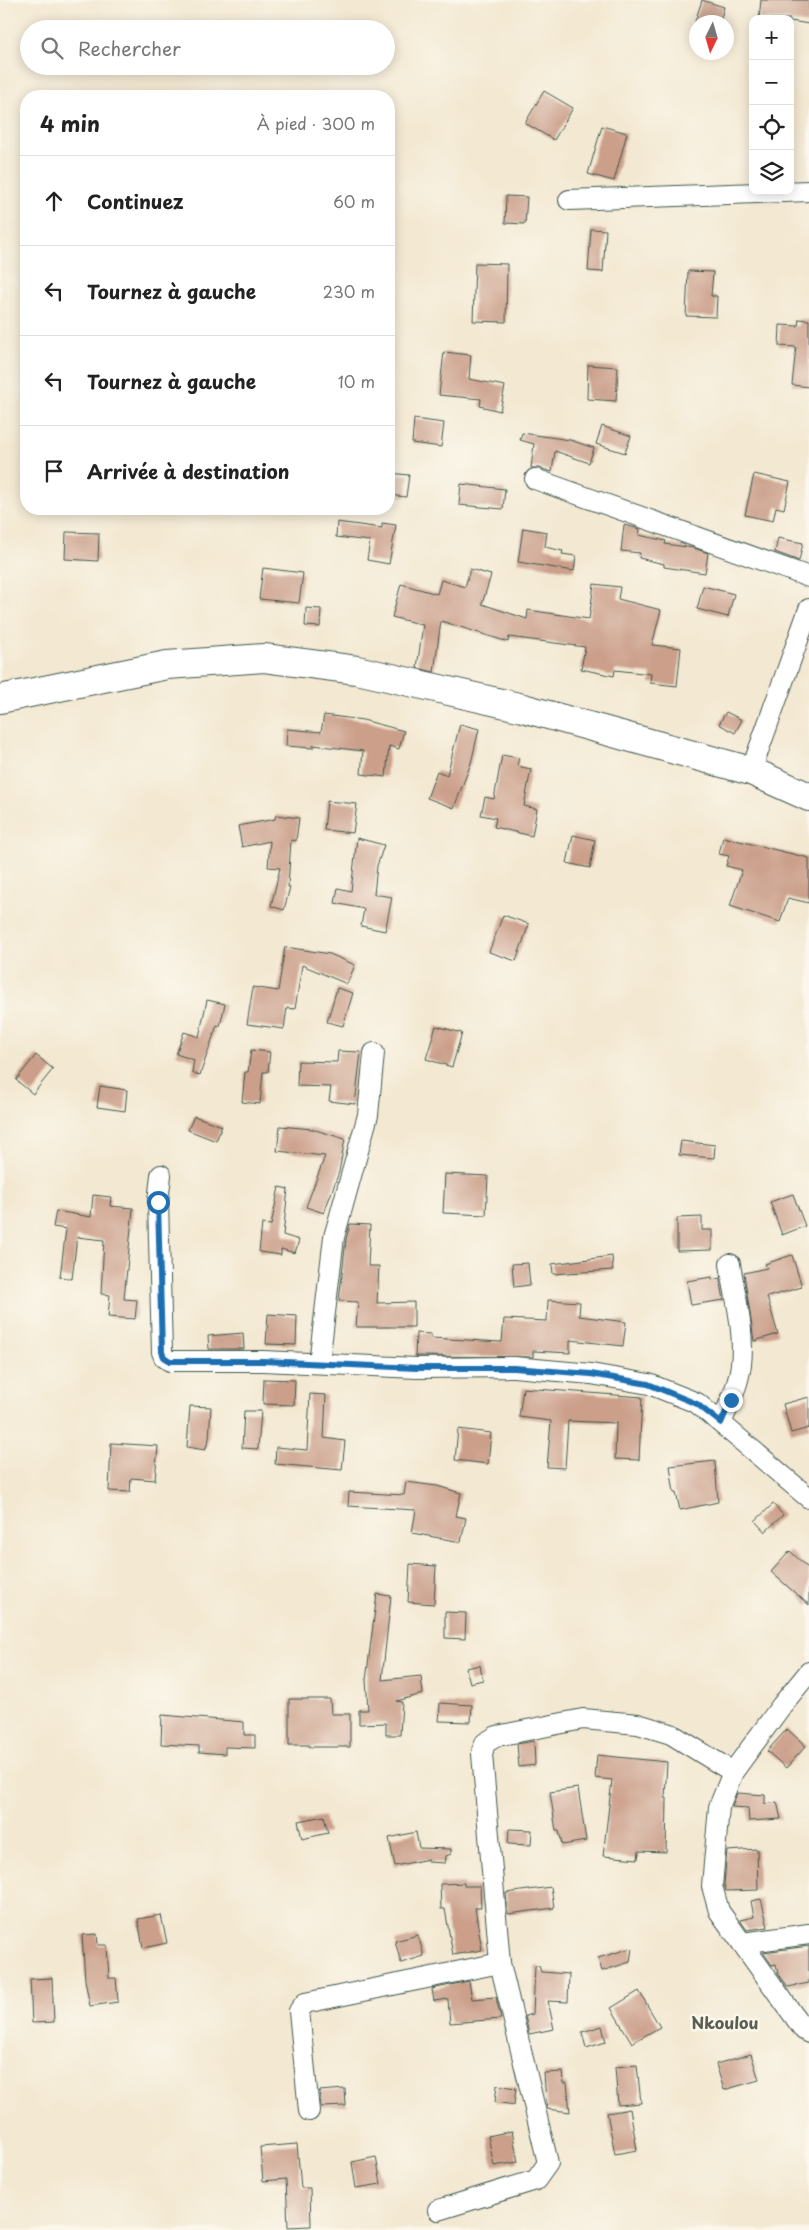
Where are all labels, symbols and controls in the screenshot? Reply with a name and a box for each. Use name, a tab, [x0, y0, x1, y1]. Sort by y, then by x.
north arrow	[689, 15, 734, 60]
map controls	[749, 15, 794, 195]
button: +	[749, 15, 794, 60]
search box	[20, 20, 395, 75]
icon: search	[38, 34, 66, 62]
text: Rechercher	[78, 34, 181, 62]
button: −	[749, 60, 794, 105]
button: locate	[749, 105, 794, 150]
text: 4 min	[40, 107, 100, 139]
text: À pied · 300 m	[257, 111, 375, 135]
button: layers	[749, 150, 794, 195]
icon: ahead	[40, 187, 68, 215]
text: Continuez	[87, 187, 184, 215]
text: 60 m	[333, 189, 375, 213]
icon: left	[40, 277, 68, 305]
text: Tournez à gauche	[87, 277, 256, 305]
text: 230 m	[323, 279, 375, 303]
icon: left	[40, 367, 68, 395]
text: Tournez à gauche	[87, 367, 256, 395]
text: 10 m	[338, 369, 375, 393]
icon: arrive	[40, 457, 68, 485]
text: Arrivée à destination	[87, 457, 290, 485]
route start	[147, 1191, 170, 1214]
route end	[720, 1389, 743, 1412]
district label: Nkoulou	[692, 2010, 758, 2034]

